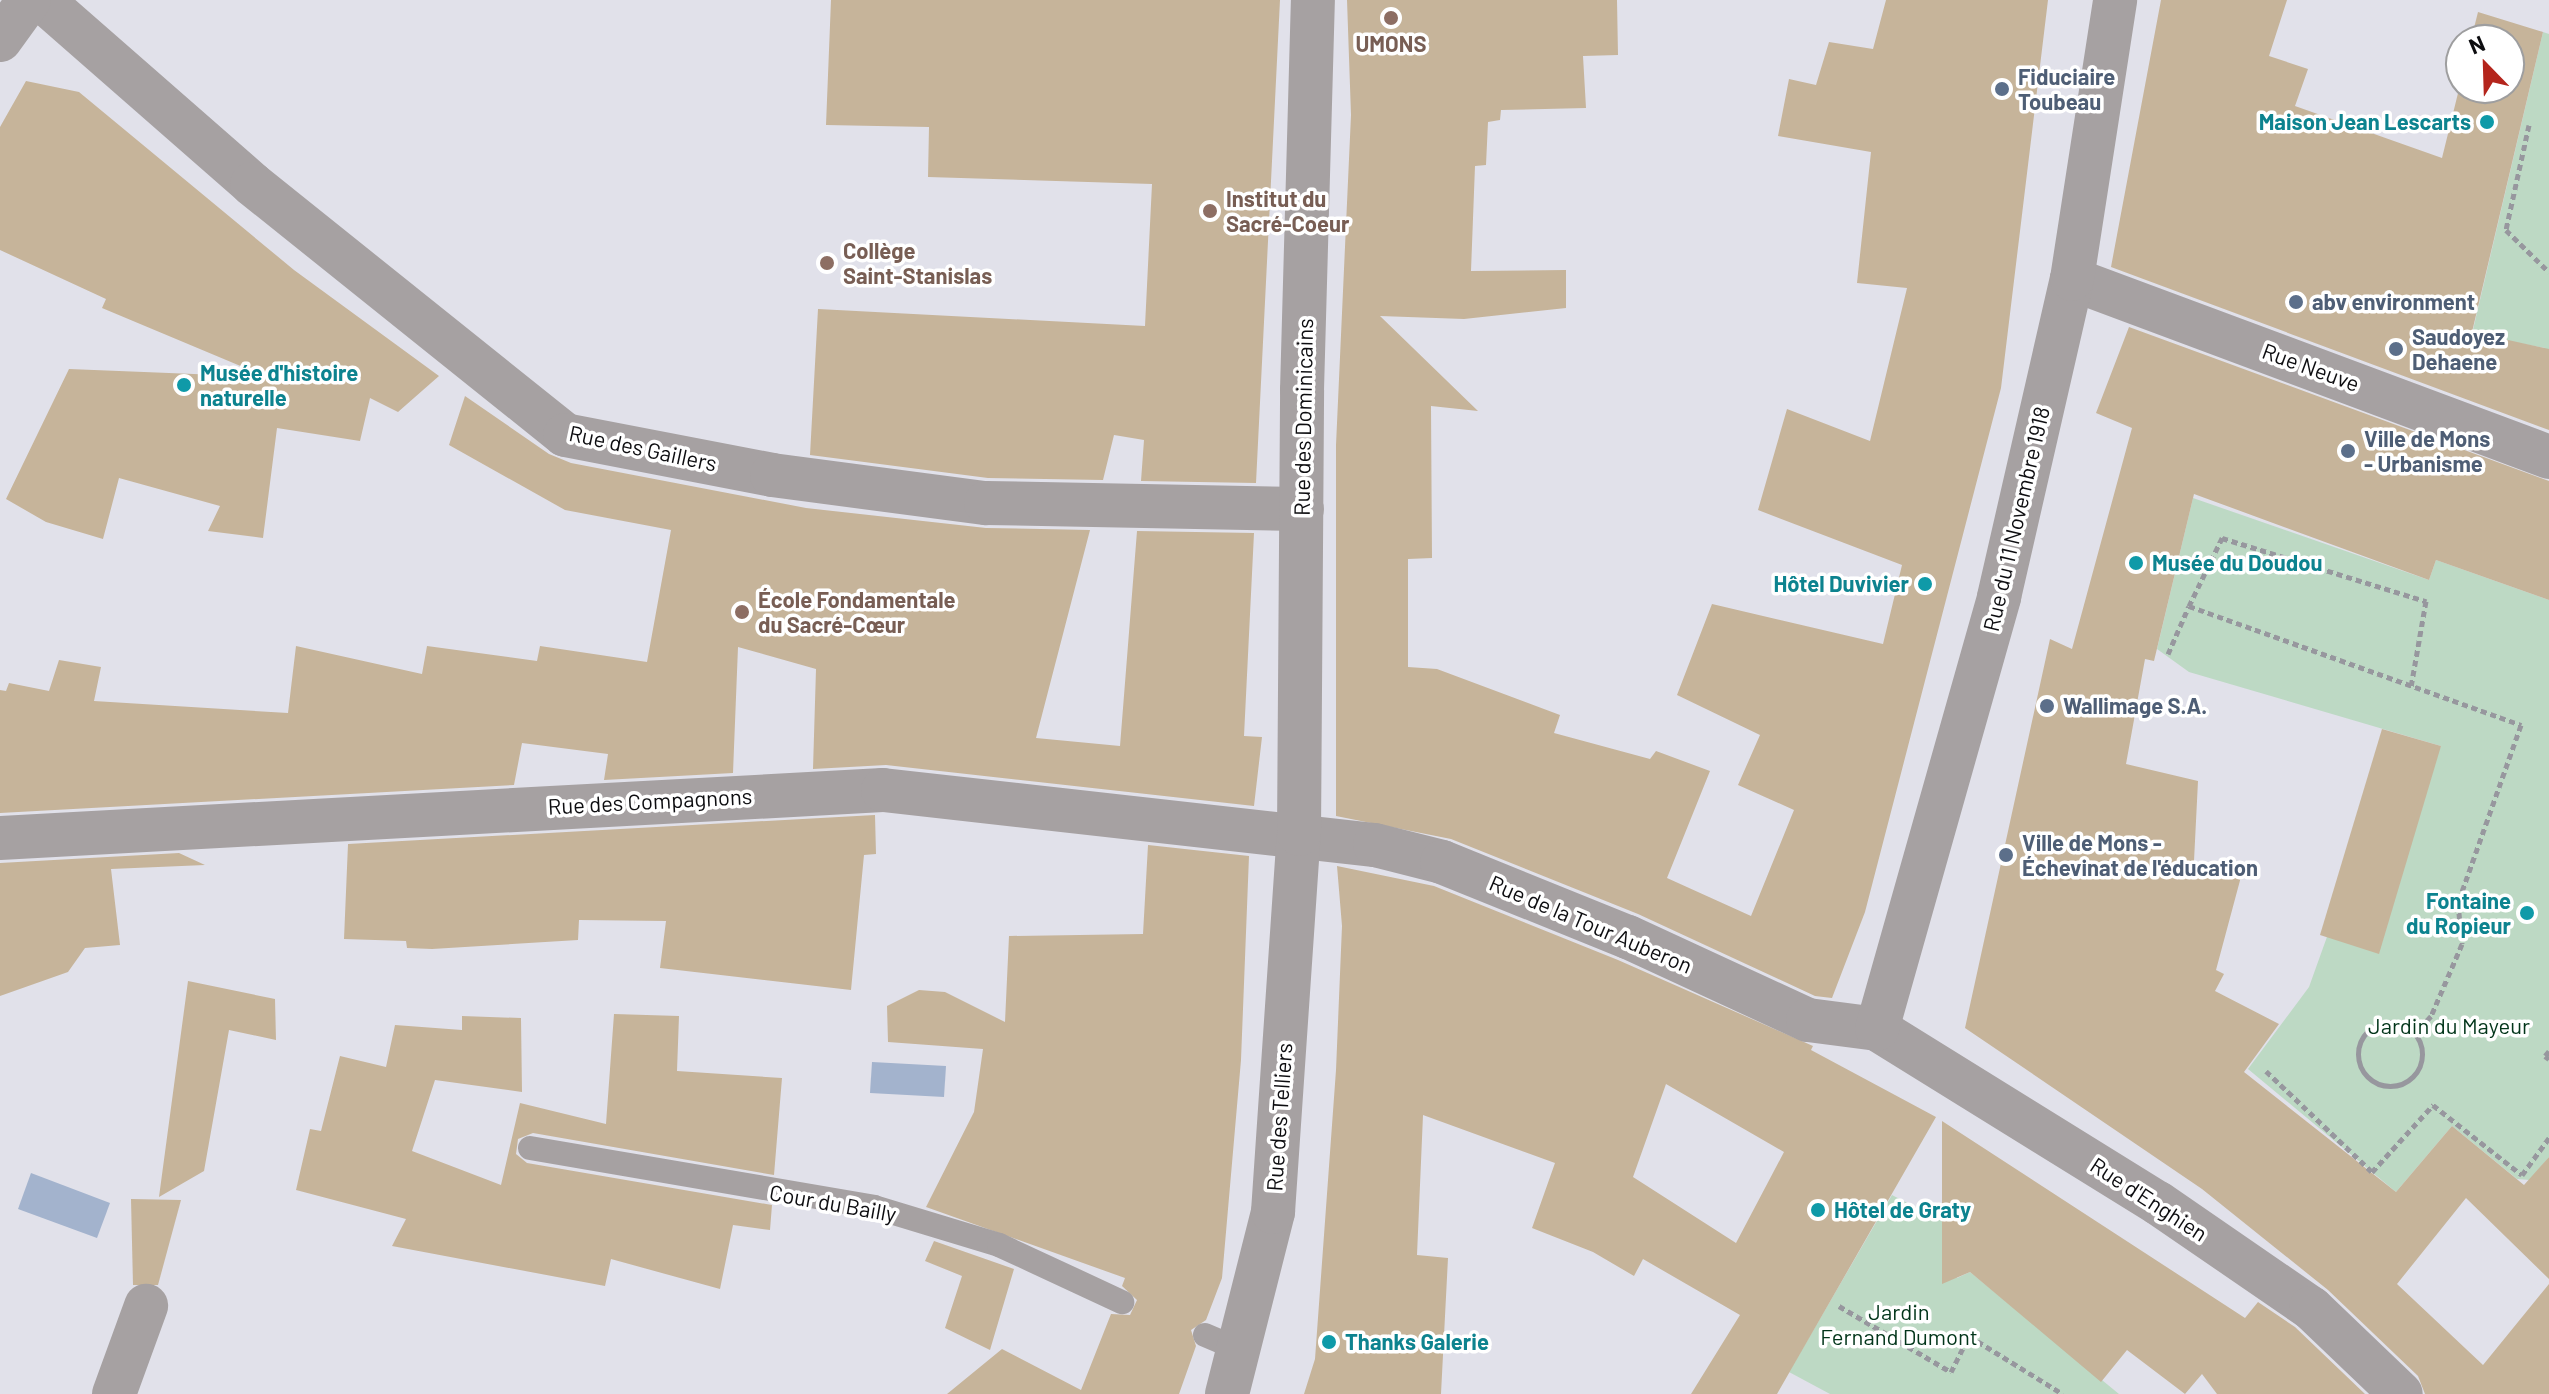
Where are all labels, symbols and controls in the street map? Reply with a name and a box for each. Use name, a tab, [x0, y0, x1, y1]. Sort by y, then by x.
marker: UMONS	[1382, 9, 1400, 27]
north arrow	[2445, 24, 2525, 104]
text: N	[2465, 29, 2488, 59]
place label: UMONS	[1356, 31, 1426, 57]
place label: Fiduciaire Toubeau	[2018, 63, 2115, 114]
marker: Fiduciaire Toubeau	[1993, 80, 2011, 98]
place label: Maison Jean Lescarts	[2259, 109, 2471, 135]
marker: Maison Jean Lescarts	[2478, 113, 2496, 131]
place label: Institut du Sacré-Coeur	[1226, 185, 1350, 236]
marker: Institut du Sacré-Coeur	[1201, 202, 1219, 220]
place label: Collège Saint-Stanislas	[843, 237, 992, 288]
marker: Collège Saint-Stanislas	[818, 254, 836, 272]
place label: abv environment	[2312, 289, 2475, 315]
marker: abv environment	[2287, 293, 2305, 311]
street label: Rue des Dominicains	[1288, 318, 1318, 516]
place label: Saudoyez Dehaene	[2412, 323, 2505, 374]
street label: Rue Neuve	[2259, 337, 2363, 397]
marker: Saudoyez Dehaene	[2387, 340, 2405, 358]
place label: Musée d'histoire naturelle	[200, 359, 358, 410]
marker: Musée d'histoire naturelle	[175, 376, 193, 394]
street label: Rue du 11 Novembre 1918	[1977, 404, 2055, 634]
street label: Rue des Gaillers	[567, 419, 719, 477]
place label: Ville de Mons - Urbanisme	[2364, 425, 2490, 476]
marker: Ville de Mons - Urbanisme	[2339, 442, 2357, 460]
place label: Musée du Doudou	[2152, 550, 2323, 576]
marker: Musée du Doudou	[2127, 554, 2145, 572]
place label: Hôtel Duvivier	[1773, 571, 1909, 597]
marker: Hôtel Duvivier	[1916, 575, 1934, 593]
place label: École Fondamentale du Sacré-Cœur	[758, 586, 956, 638]
marker: École Fondamentale du Sacré-Cœur	[733, 603, 751, 621]
place label: Wallimage S.A.	[2063, 693, 2207, 719]
marker: Wallimage S.A.	[2038, 697, 2056, 715]
street label: Rue des Compagnons	[547, 782, 753, 820]
place label: Ville de Mons - Échevinat de l'éducation	[2022, 829, 2258, 880]
marker: Ville de Mons - Échevinat de l'éducation	[1997, 846, 2015, 864]
street label: Rue de la Tour Auberon	[1486, 869, 1696, 979]
place label: Fontaine du Ropieur	[2406, 887, 2511, 938]
marker: Fontaine du Ropieur	[2518, 904, 2536, 922]
park label: Jardin du Mayeur	[2368, 1013, 2530, 1039]
street label: Rue des Telliers	[1261, 1042, 1297, 1192]
street label: Rue d'Enghien	[2085, 1151, 2213, 1247]
street label: Cour du Bailly	[767, 1179, 899, 1227]
place label: Hôtel de Graty	[1834, 1197, 1971, 1223]
marker: Hôtel de Graty	[1809, 1201, 1827, 1219]
park label: Jardin Fernand Dumont	[1820, 1298, 1978, 1350]
place label: Thanks Galerie	[1345, 1329, 1489, 1355]
marker: Thanks Galerie	[1320, 1333, 1338, 1351]

